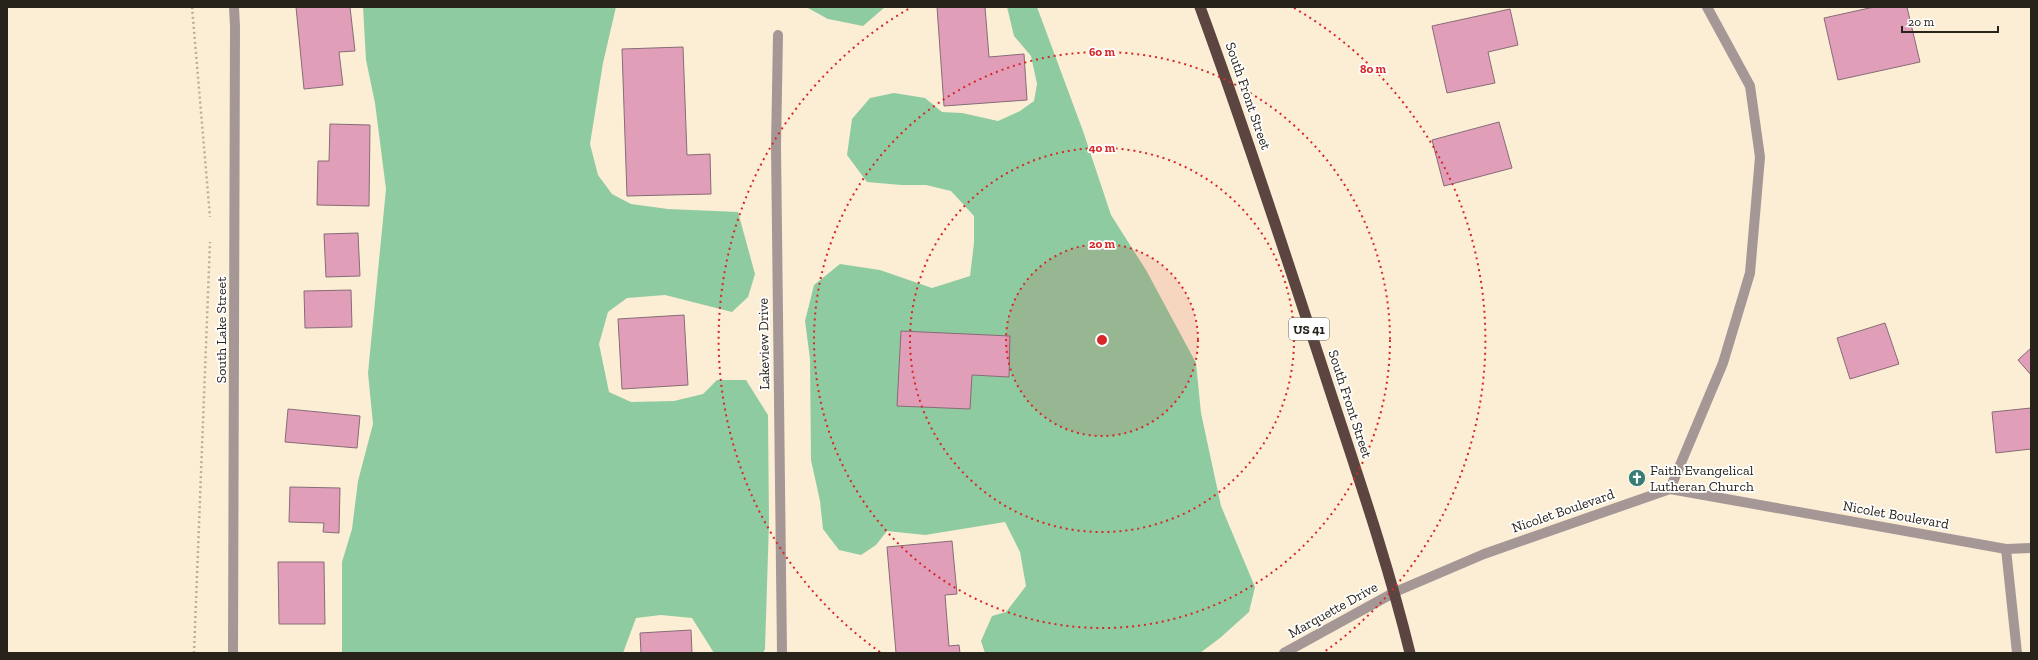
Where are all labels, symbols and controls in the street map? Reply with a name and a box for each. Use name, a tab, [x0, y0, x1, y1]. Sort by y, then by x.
scale bar	[1902, 8, 1998, 34]
text: 20 m	[1908, 15, 1935, 29]
street label: South Front Street	[1222, 40, 1275, 153]
text: 60 m	[1089, 45, 1116, 59]
text: 80 m	[1360, 62, 1387, 76]
text: 40 m	[1089, 141, 1116, 155]
text: 20 m	[1089, 237, 1116, 251]
street label: South Lake Street	[213, 276, 230, 383]
street label: Lakeview Drive	[755, 298, 773, 390]
road number: US 41	[1289, 318, 1329, 340]
centre of rings	[1095, 333, 1109, 347]
street label: South Front Street	[1324, 348, 1376, 461]
place label: Faith Evangelical Lutheran Church	[1650, 462, 1754, 495]
church icon: Faith Evangelical Lutheran Church	[1627, 468, 1647, 488]
street label: Nicolet Boulevard	[1509, 485, 1617, 537]
street label: Nicolet Boulevard	[1842, 497, 1951, 533]
street label: Marquette Drive	[1285, 578, 1381, 642]

